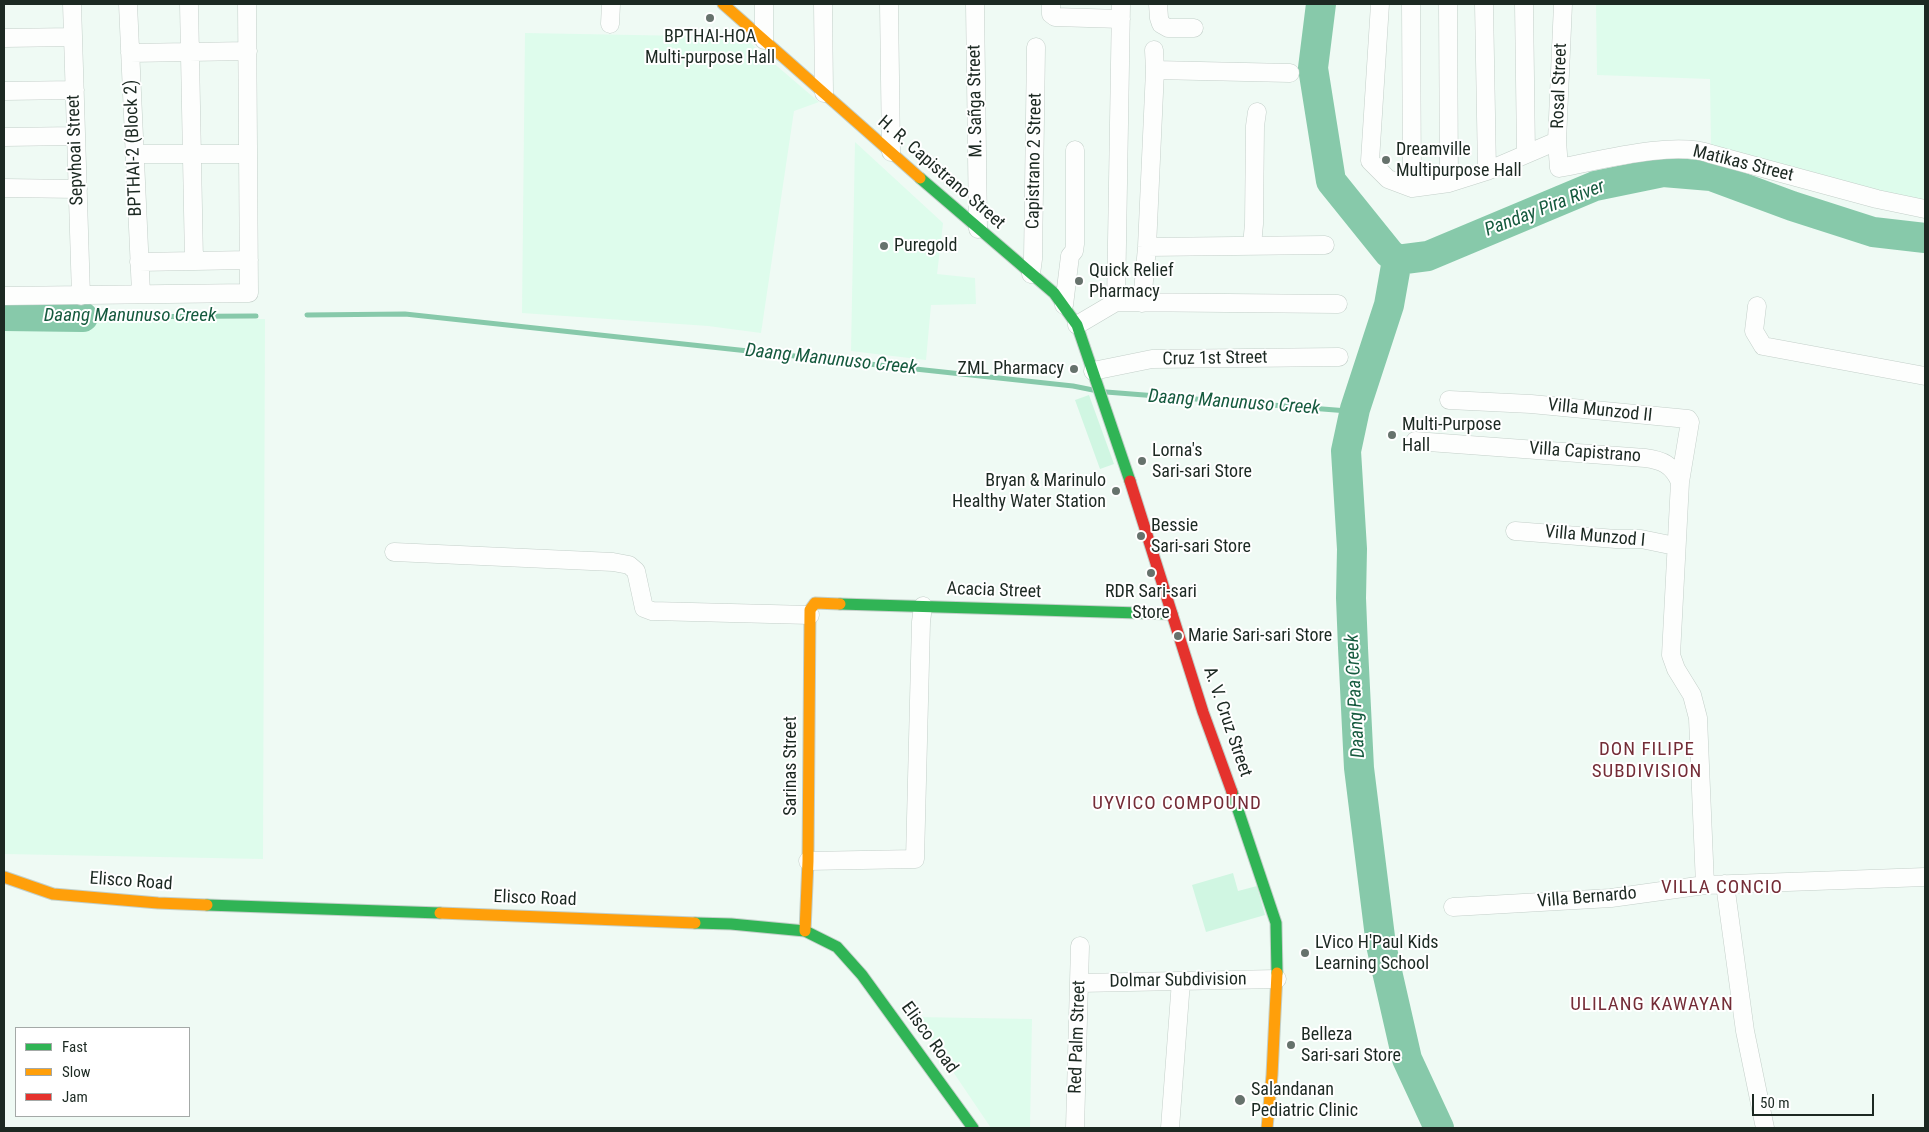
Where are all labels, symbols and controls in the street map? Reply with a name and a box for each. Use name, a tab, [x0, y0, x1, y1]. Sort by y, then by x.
marker: BPTHAI-HOA Multi-purpose Hall	[704, 12, 716, 24]
place label: BPTHAI-HOA Multi-purpose Hall	[645, 26, 775, 68]
street label: Rosal Street	[1548, 43, 1572, 129]
street label: M. Sañga Street	[964, 44, 988, 158]
street label: BPTHAI-2 (Block 2)	[121, 79, 147, 217]
street label: Capistrano 2 Street	[1023, 93, 1047, 229]
street label: Sepvhoai Street	[63, 94, 89, 206]
street label: H. R. Capistrano Street	[873, 112, 1009, 234]
place label: Dreamville Multipurpose Hall	[1396, 139, 1522, 182]
street label: Matikas Street	[1690, 141, 1796, 187]
marker: Dreamville Multipurpose Hall	[1380, 154, 1392, 166]
water label: Panday Pira River	[1482, 176, 1608, 242]
place label: Puregold	[894, 235, 957, 257]
marker: Puregold	[878, 240, 890, 252]
place label: Quick Relief Pharmacy	[1089, 260, 1174, 302]
marker: Quick Relief Pharmacy	[1073, 275, 1085, 287]
water label: Daang Manunuso Creek	[44, 305, 216, 327]
water label: Daang Manunuso Creek	[744, 340, 918, 380]
street label: Cruz 1st Street	[1162, 347, 1268, 371]
place label: ZML Pharmacy	[958, 358, 1064, 380]
marker: ZML Pharmacy	[1068, 363, 1080, 375]
water label: Daang Manunuso Creek	[1147, 386, 1321, 420]
street label: Villa Munzod II	[1547, 395, 1653, 427]
place label: Multi-Purpose Hall	[1402, 414, 1501, 456]
marker: Multi-Purpose Hall	[1386, 429, 1398, 441]
street label: Villa Capistrano	[1528, 438, 1642, 468]
place label: Lorna's Sari-sari Store	[1152, 440, 1252, 482]
marker: Lorna's Sari-sari Store	[1136, 455, 1148, 467]
place label: Bryan & Marinulo Healthy Water Station	[952, 470, 1106, 512]
marker: Bryan & Marinulo Healthy Water Station	[1110, 485, 1122, 497]
place label: Bessie Sari-sari Store	[1151, 515, 1251, 558]
street label: Villa Munzod I	[1544, 522, 1646, 552]
marker: Bessie Sari-sari Store	[1135, 530, 1147, 542]
marker: RDR Sari-sari Store	[1145, 567, 1157, 579]
street label: Acacia Street	[946, 579, 1042, 603]
place label: RDR Sari-sari Store	[1105, 581, 1197, 624]
place label: Marie Sari-sari Store	[1188, 625, 1332, 647]
marker: Marie Sari-sari Store	[1172, 630, 1184, 642]
water label: Daang Paa Creek	[1341, 633, 1371, 759]
street label: A. V. Cruz Street	[1198, 664, 1256, 780]
street label: Sarinas Street	[780, 716, 802, 816]
district label: DON FILIPE SUBDIVISION	[1590, 739, 1704, 783]
district label: UYVICO COMPOUND	[1090, 793, 1264, 815]
street label: Elisco Road	[89, 868, 173, 896]
district label: VILLA CONCIO	[1660, 877, 1784, 899]
street label: Villa Bernardo	[1536, 883, 1638, 913]
street label: Elisco Road	[493, 887, 577, 911]
place label: LVico H'Paul Kids Learning School	[1315, 932, 1439, 974]
marker: LVico H'Paul Kids Learning School	[1299, 947, 1311, 959]
street label: Dolmar Subdivision	[1109, 969, 1247, 993]
street label: Red Palm Street	[1065, 980, 1091, 1094]
district label: ULILANG KAWAYAN	[1568, 994, 1736, 1016]
street label: Elisco Road	[896, 998, 962, 1078]
place label: Belleza Sari-sari Store	[1301, 1024, 1401, 1066]
legend	[15, 1027, 190, 1117]
text: Fast	[62, 1038, 87, 1056]
marker: Belleza Sari-sari Store	[1285, 1039, 1297, 1051]
text: Slow	[62, 1063, 91, 1081]
place label: Salandanan Pediatric Clinic	[1251, 1079, 1358, 1122]
scale bar	[1754, 1084, 1876, 1116]
text: Jam	[62, 1088, 88, 1106]
marker: Salandanan Pediatric Clinic	[1233, 1093, 1247, 1107]
text: 50 m	[1760, 1094, 1790, 1112]

